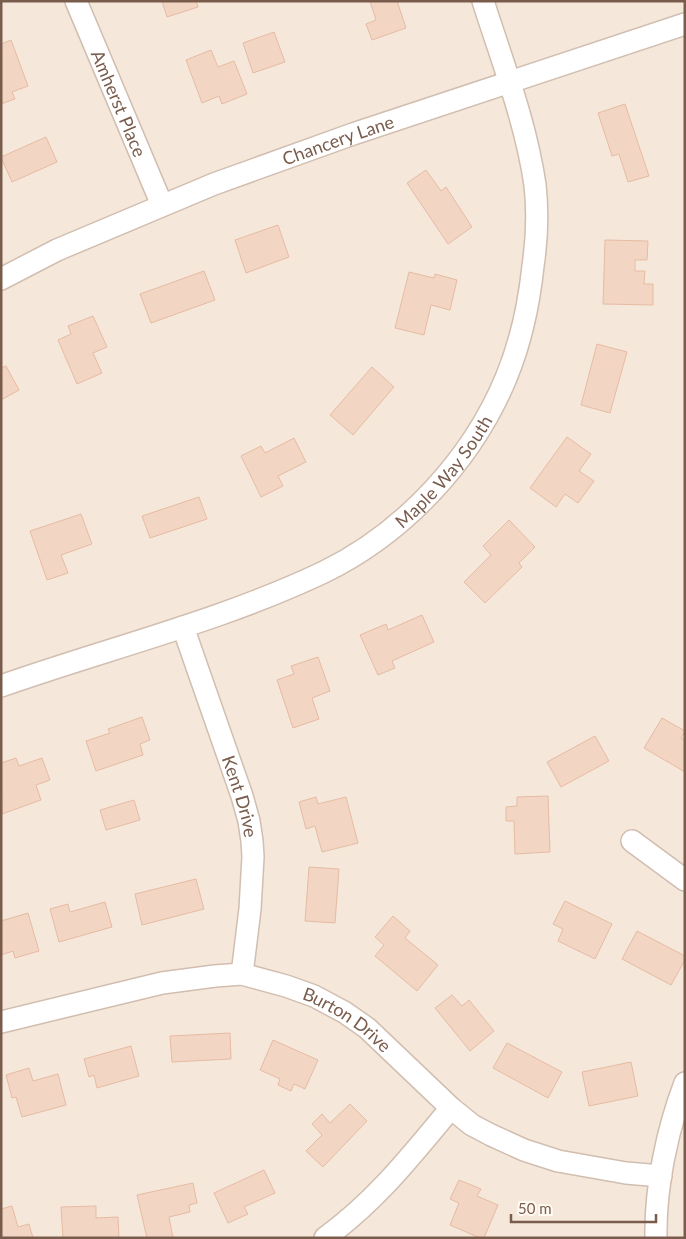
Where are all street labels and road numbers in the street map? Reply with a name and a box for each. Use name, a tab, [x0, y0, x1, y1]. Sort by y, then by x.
street label: Amherst Place	[87, 47, 151, 160]
street label: Chancery Lane	[279, 110, 397, 170]
street label: Maple Way South	[391, 411, 497, 532]
street label: Kent Drive	[218, 752, 262, 839]
street label: Burton Drive	[300, 982, 396, 1056]

